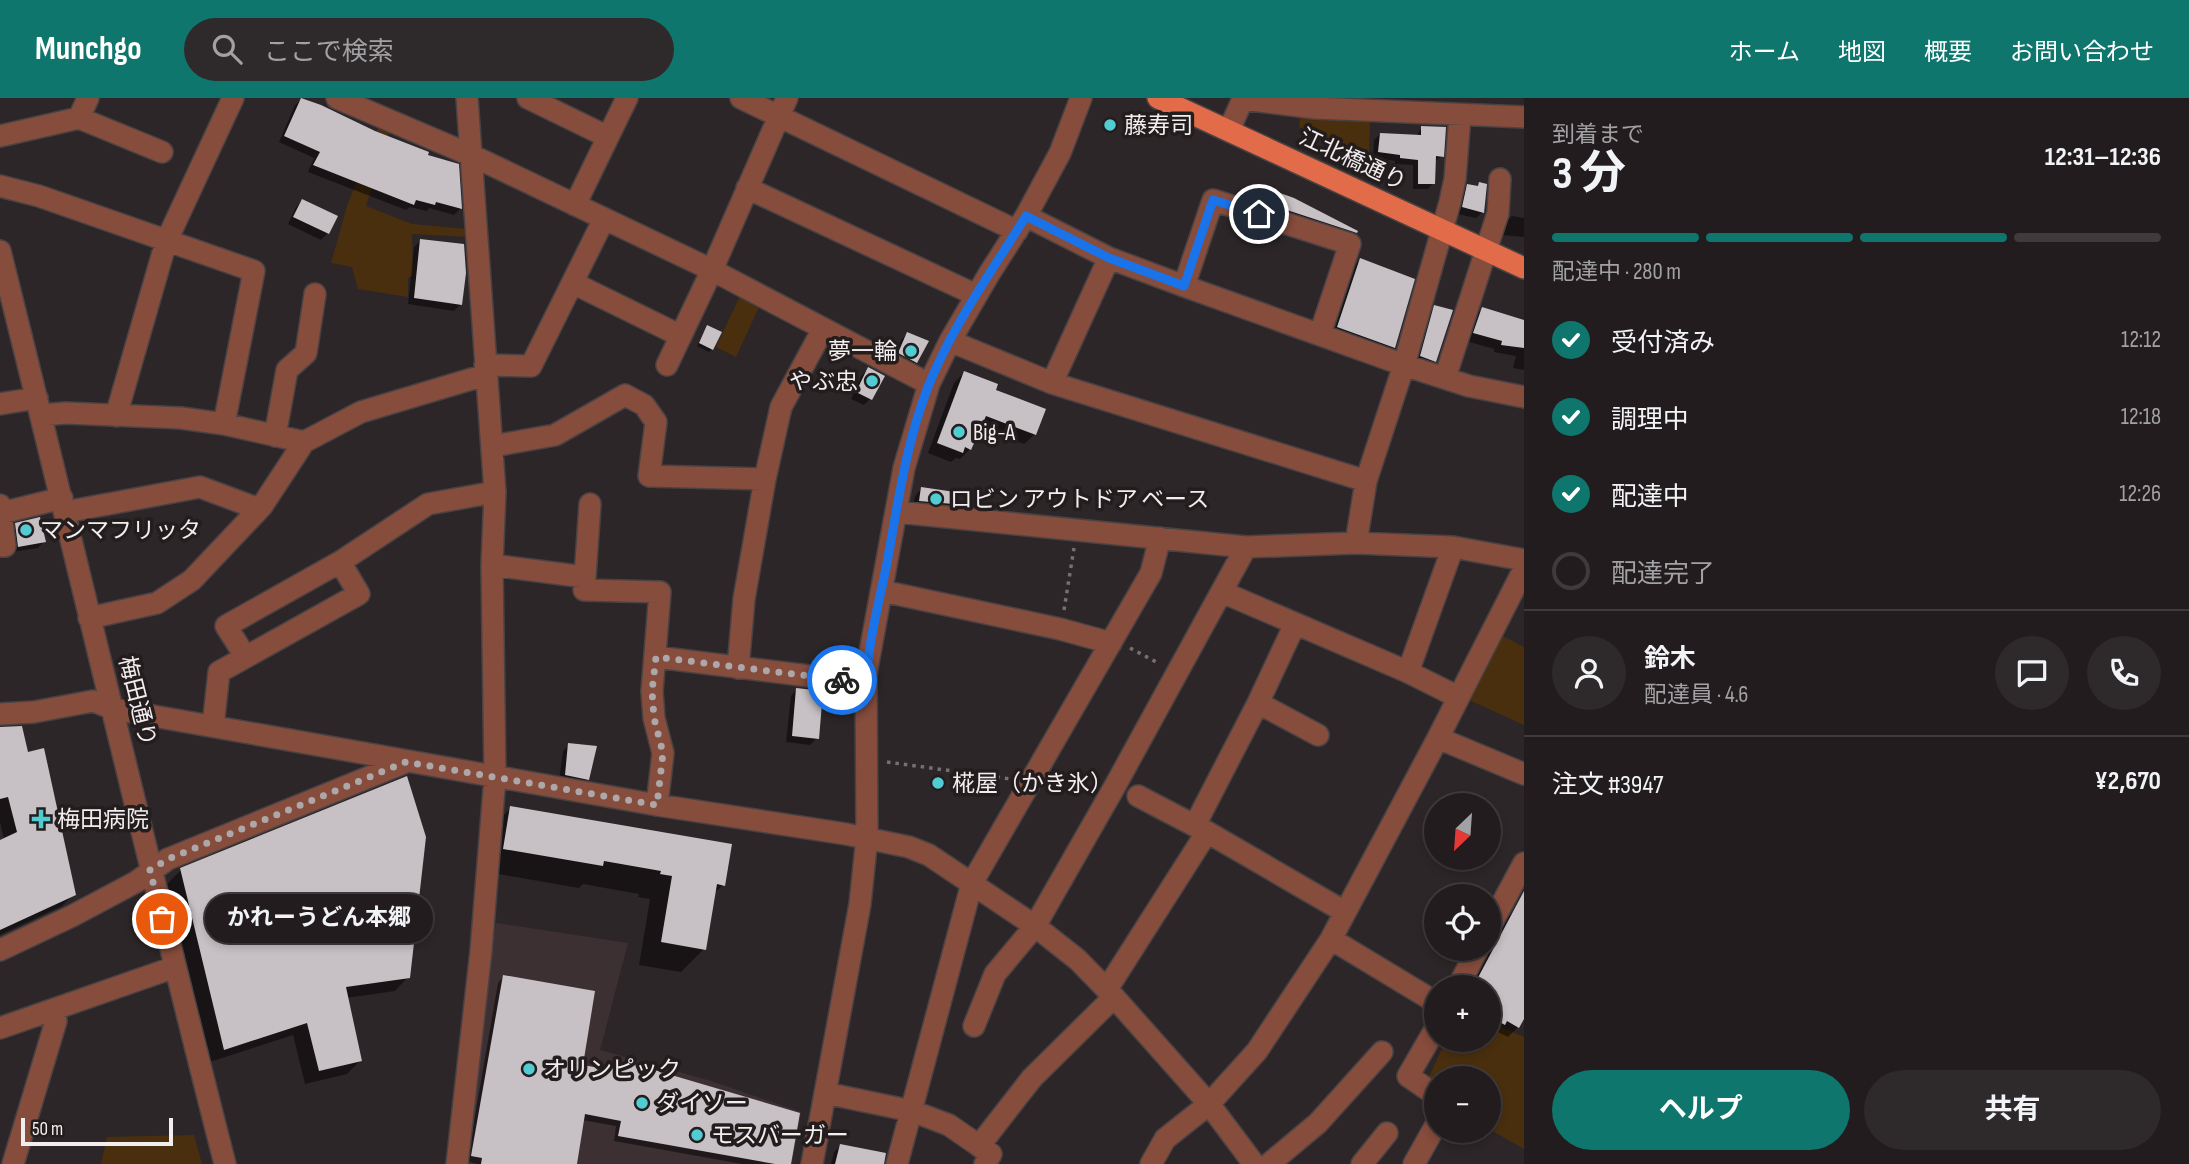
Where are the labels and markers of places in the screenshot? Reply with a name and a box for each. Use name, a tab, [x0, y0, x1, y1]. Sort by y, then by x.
place label: 藤寿司	[1124, 112, 1193, 140]
marker: 藤寿司	[1102, 117, 1118, 133]
pin	[1229, 184, 1289, 244]
place label: 夢一輪	[828, 338, 897, 366]
marker: 夢一輪	[903, 343, 919, 359]
place label: やぶ忠	[789, 368, 858, 396]
marker: やぶ忠	[864, 373, 880, 389]
place label: Big-A	[973, 419, 1015, 447]
marker: Big-A	[951, 424, 967, 440]
place label: ロビン アウトドア ベース	[950, 486, 1209, 514]
marker: ロビン アウトドア ベース	[928, 491, 944, 507]
place label: マンマフリッタ	[40, 517, 201, 545]
marker: マンマフリッタ	[18, 522, 34, 538]
place label: 椛屋（かき氷）	[952, 770, 1113, 798]
marker: 椛屋（かき氷）	[930, 775, 946, 791]
place label: 梅田病院	[57, 806, 149, 834]
marker: 梅田病院	[31, 809, 51, 829]
pin	[132, 889, 192, 949]
callout: かれーうどん本郷	[204, 894, 432, 944]
place label: オリンピック	[543, 1056, 681, 1084]
marker: オリンピック	[521, 1061, 537, 1077]
place label: ダイソー	[656, 1090, 748, 1118]
marker: ダイソー	[634, 1095, 650, 1111]
place label: モスバーガー	[711, 1122, 849, 1150]
marker: モスバーガー	[689, 1127, 705, 1143]

